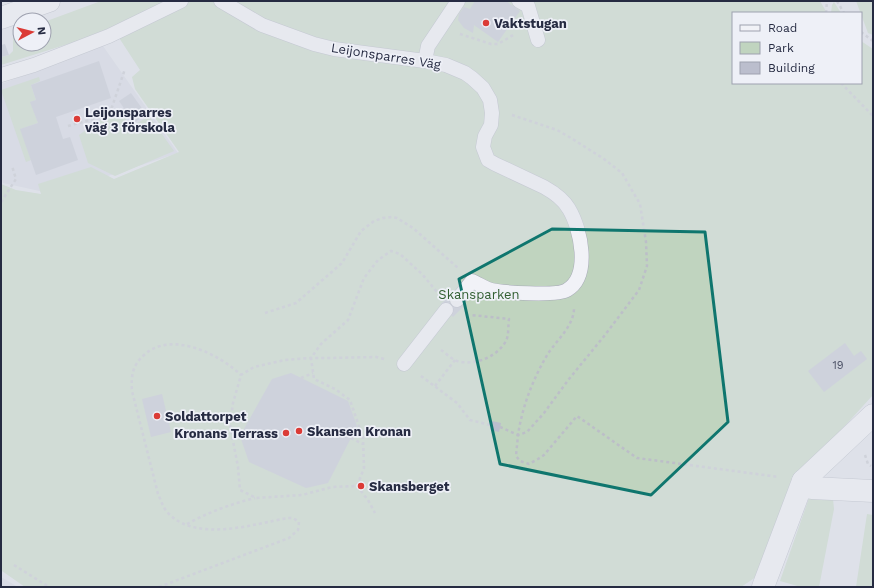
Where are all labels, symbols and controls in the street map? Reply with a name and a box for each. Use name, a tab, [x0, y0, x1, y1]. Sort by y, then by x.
north arrow	[12, 12, 52, 52]
legend	[732, 12, 862, 84]
place label: Vaktstugan	[494, 16, 567, 31]
marker: Vaktstugan	[481, 18, 491, 28]
text: Road	[768, 21, 797, 35]
text: N	[34, 26, 48, 36]
street label: Leijonsparres Väg	[330, 40, 442, 72]
text: Park	[768, 41, 794, 55]
text: Building	[768, 61, 815, 75]
place label: Leijonsparres väg 3 förskola	[84, 105, 175, 135]
marker: Leijonsparres väg 3 förskola	[72, 114, 82, 124]
park label: Skansparken	[438, 287, 520, 302]
house number: 19	[832, 359, 844, 372]
place label: Soldattorpet	[165, 409, 247, 424]
marker: Soldattorpet	[152, 411, 162, 421]
place label: Skansen Kronan	[307, 424, 411, 439]
place label: Kronans Terrass	[174, 426, 278, 441]
marker: Skansen Kronan	[294, 426, 304, 436]
marker: Kronans Terrass	[281, 428, 291, 438]
place label: Skansberget	[369, 479, 450, 494]
marker: Skansberget	[356, 481, 366, 491]

